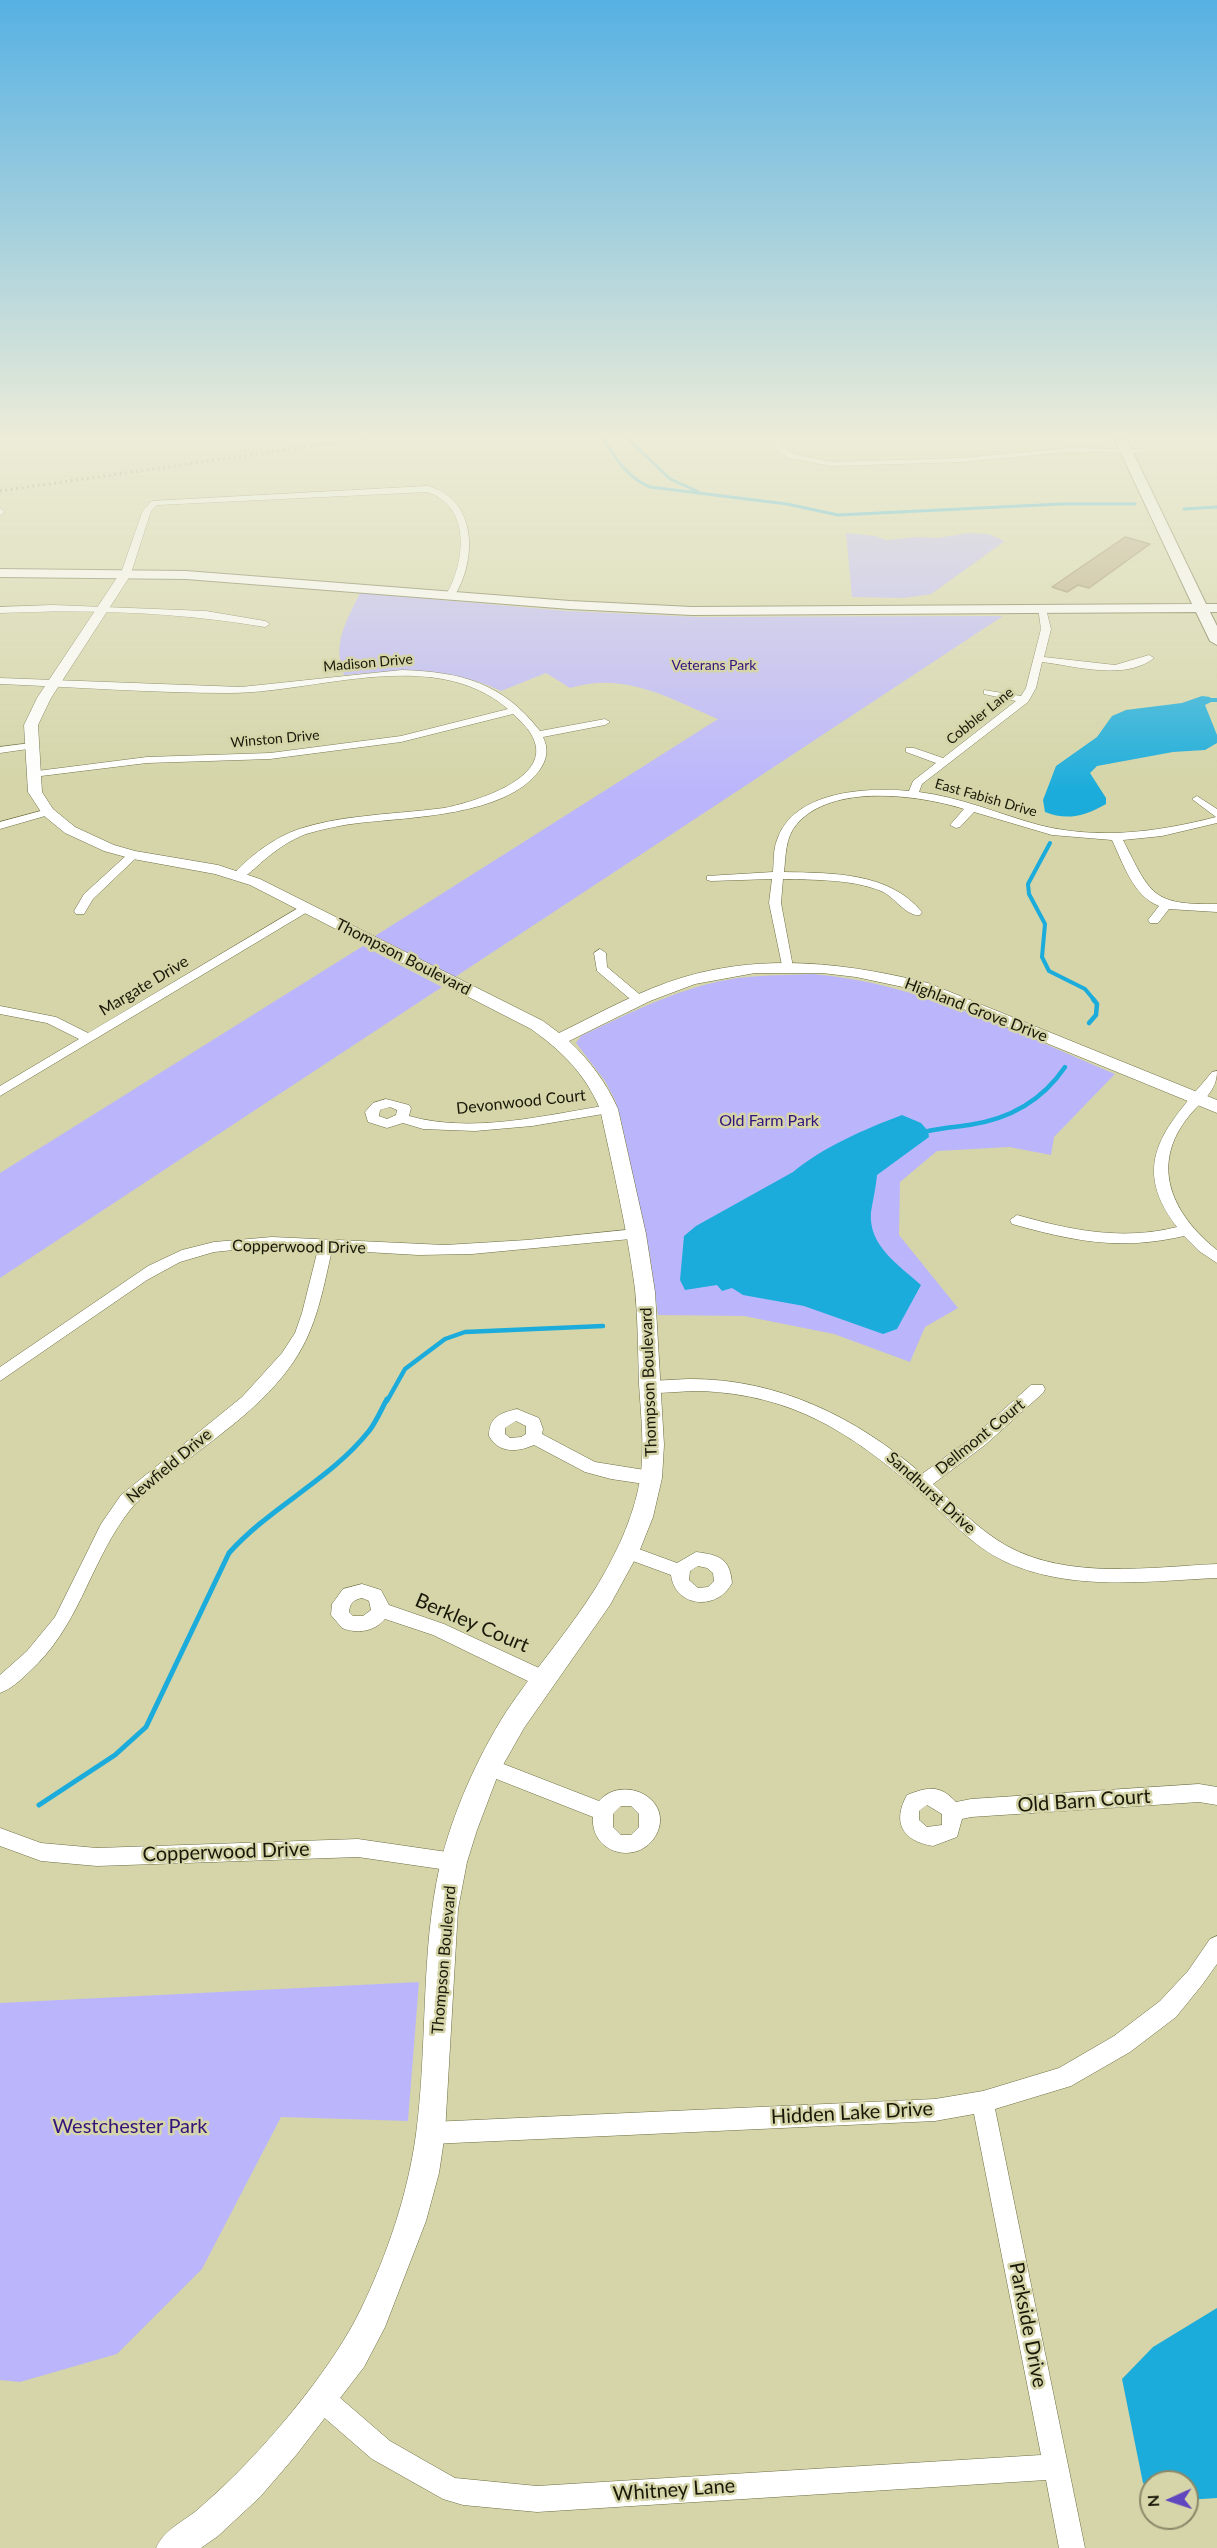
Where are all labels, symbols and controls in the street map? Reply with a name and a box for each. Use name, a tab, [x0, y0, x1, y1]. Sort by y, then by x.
street label: Madison Drive	[323, 651, 413, 675]
park label: Veterans Park	[672, 657, 756, 673]
street label: Cobbler Lane	[943, 684, 1017, 748]
street label: Winston Drive	[230, 727, 320, 751]
street label: East Fabish Drive	[933, 775, 1039, 821]
street label: Thompson Boulevard	[332, 915, 474, 999]
street label: Margate Drive	[96, 952, 192, 1020]
street label: Highland Grove Drive	[902, 974, 1050, 1046]
street label: Devonwood Court	[455, 1086, 587, 1118]
park label: Old Farm Park	[719, 1111, 819, 1131]
street label: Copperwood Drive	[232, 1236, 366, 1258]
street label: Thompson Boulevard	[637, 1307, 661, 1457]
street label: Dellmont Court	[932, 1395, 1028, 1479]
street label: Newfield Drive	[122, 1425, 216, 1507]
street label: Sandhurst Drive	[883, 1448, 979, 1538]
street label: Berkley Court	[411, 1588, 533, 1658]
street label: Old Barn Court	[1017, 1784, 1151, 1818]
street label: Copperwood Drive	[142, 1837, 310, 1867]
street label: Thompson Boulevard	[428, 1885, 460, 2035]
street label: Hidden Lake Drive	[770, 2097, 934, 2129]
park label: Westchester Park	[53, 2115, 207, 2139]
street label: Parkside Drive	[1004, 2260, 1052, 2390]
north arrow	[1139, 2470, 1199, 2530]
street label: Whitney Lane	[612, 2474, 736, 2506]
text: N	[1143, 2494, 1162, 2508]

